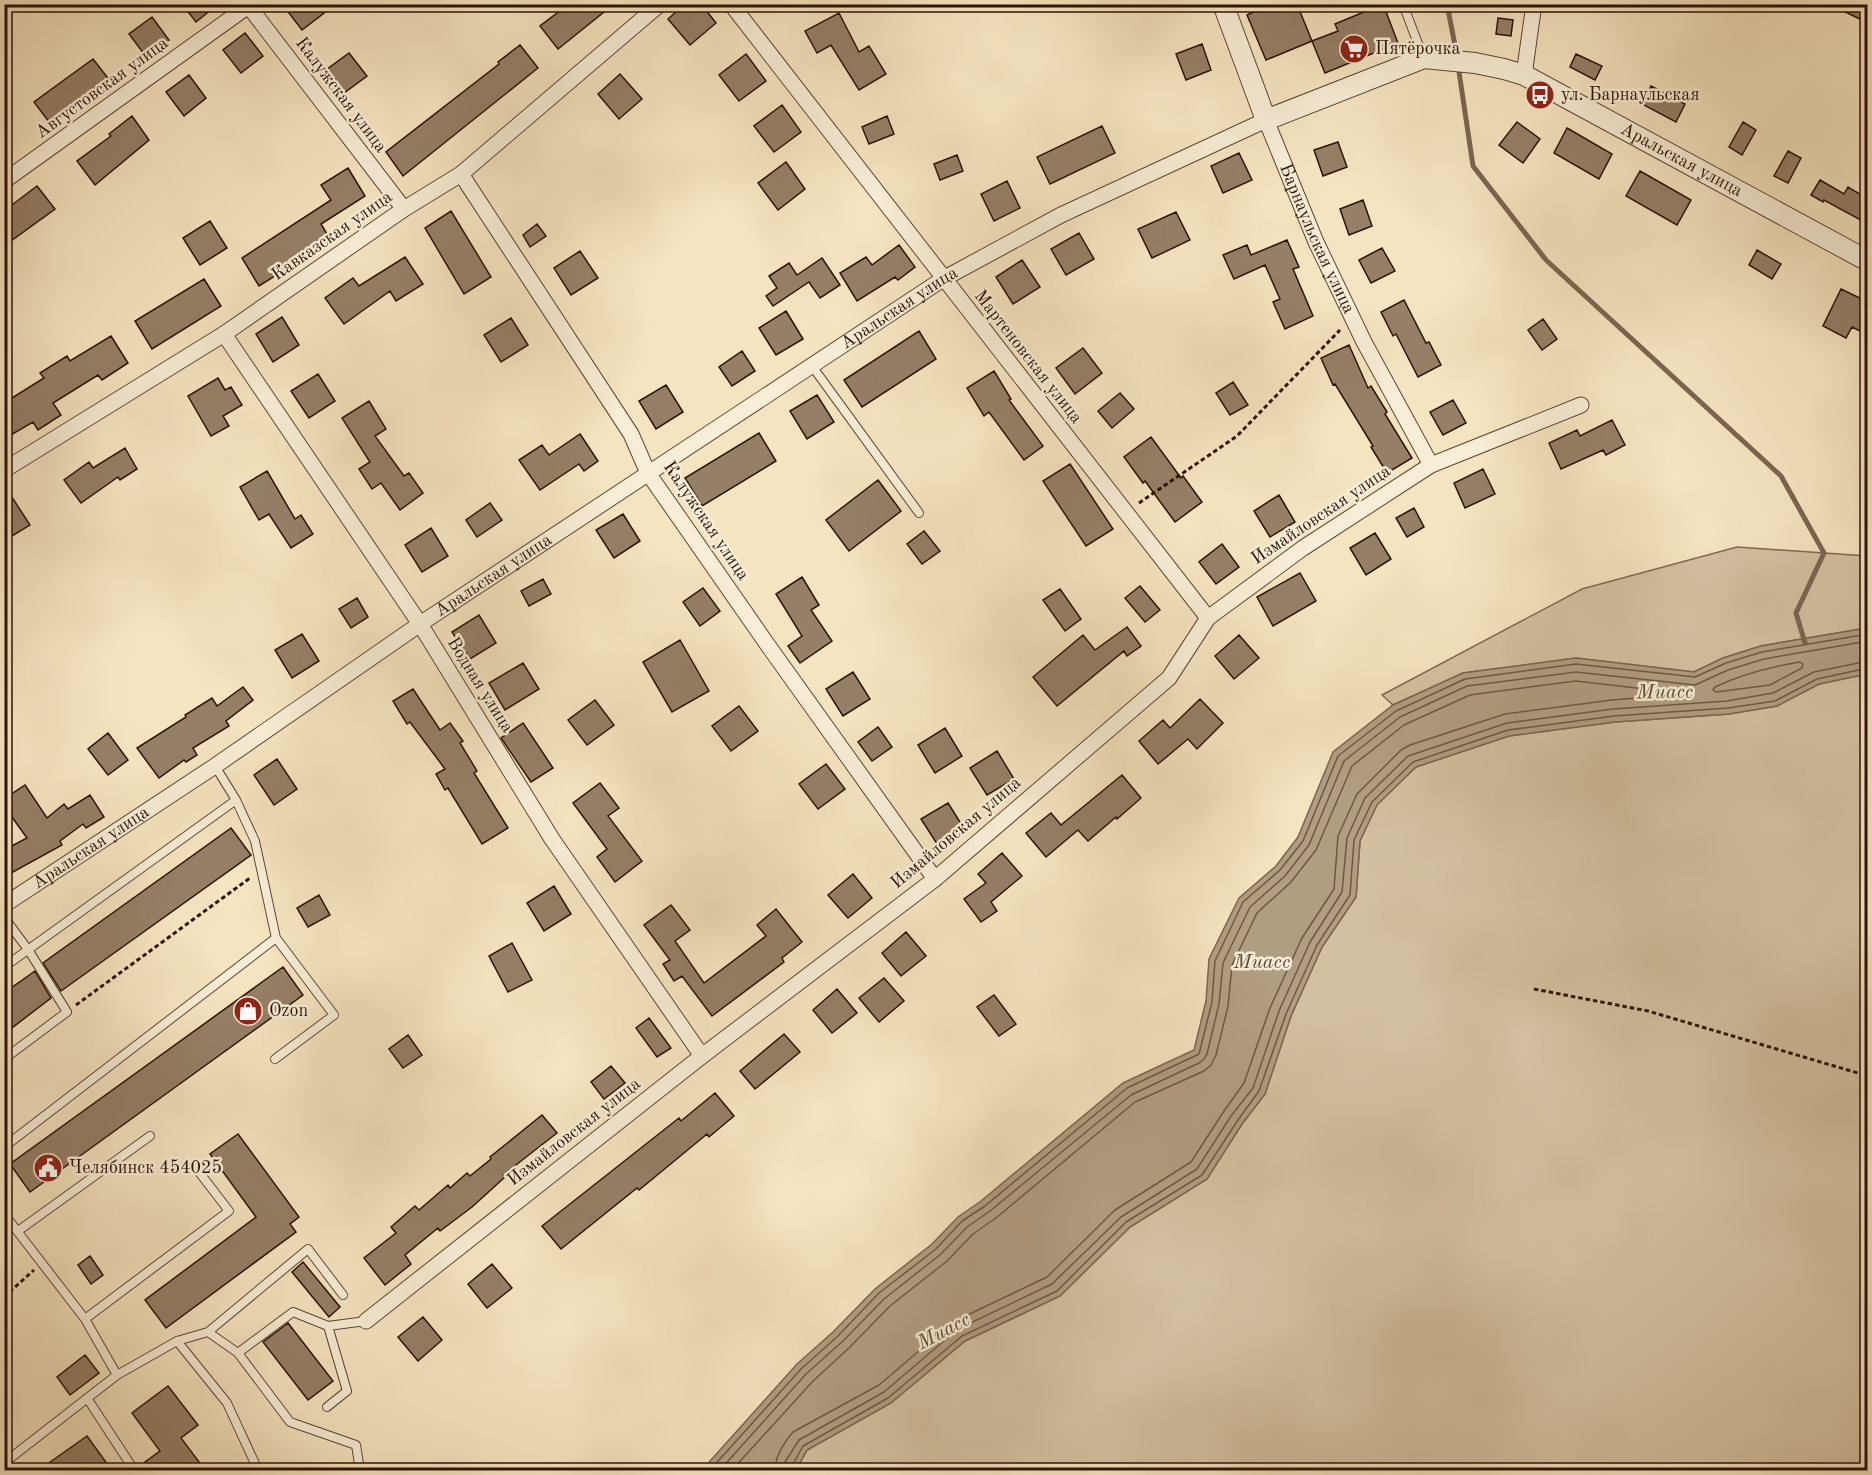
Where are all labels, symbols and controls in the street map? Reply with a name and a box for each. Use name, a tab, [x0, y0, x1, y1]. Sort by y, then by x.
supermarket icon: Пятёрочка	[1338, 33, 1370, 65]
street label: Августовская улица	[32, 34, 172, 142]
street label: Калужская улица	[292, 34, 390, 156]
place label: Пятёрочка	[1375, 40, 1461, 58]
bus stop icon: ул. Барнаульская	[1524, 79, 1556, 111]
place label: ул. Барнаульская	[1561, 86, 1700, 104]
street label: Аральская улица	[1617, 120, 1745, 200]
street label: Барнаульская улица	[1276, 161, 1358, 317]
street label: Кавказская улица	[268, 188, 396, 284]
street label: Аральская улица	[837, 264, 961, 353]
street label: Мартеновская улица	[971, 287, 1086, 427]
street label: Калужская улица	[660, 458, 752, 584]
street label: Измайловская улица	[1248, 462, 1394, 568]
street label: Аральская улица	[432, 531, 555, 620]
street label: Водная улица	[444, 634, 517, 736]
water label: Миасс	[1635, 683, 1694, 704]
street label: Измайловская улица	[888, 773, 1024, 892]
street label: Аральская улица	[29, 803, 153, 893]
water label: Миасс	[1233, 953, 1291, 973]
shop icon: Ozon	[232, 995, 264, 1027]
place label: Ozon	[269, 1002, 308, 1020]
street label: Измайловская улица	[504, 1075, 644, 1189]
public building icon: Челябинск 454025	[32, 1152, 64, 1184]
place label: Челябинск 454025	[69, 1159, 222, 1177]
water label: Миасс	[913, 1310, 974, 1355]

